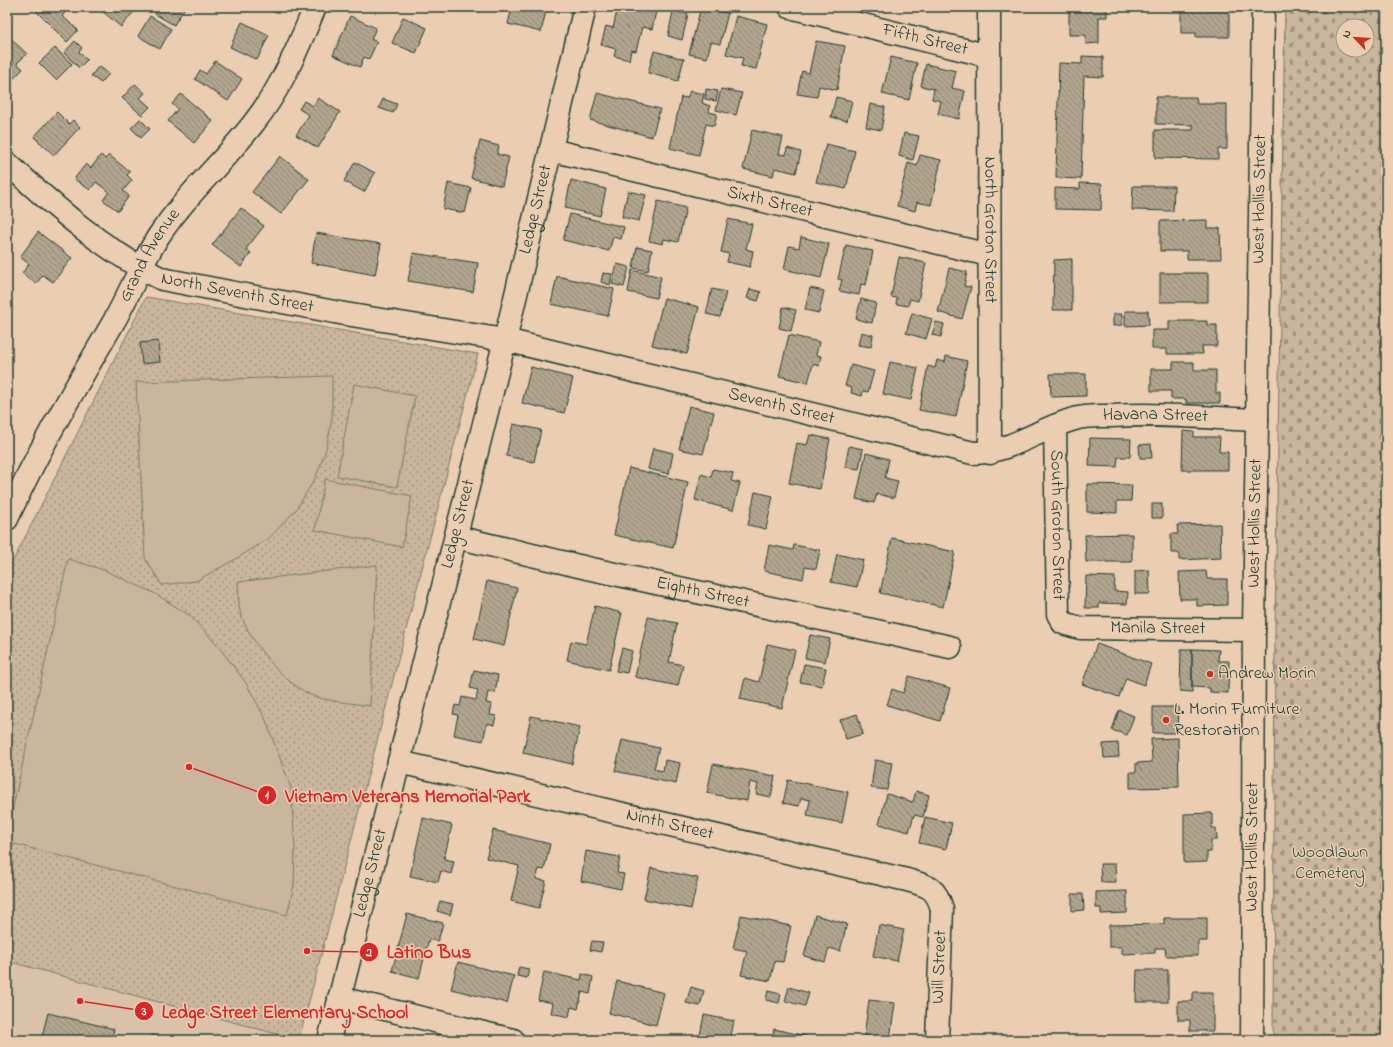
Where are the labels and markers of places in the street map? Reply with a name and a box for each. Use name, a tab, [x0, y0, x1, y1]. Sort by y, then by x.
place label: Andrew Morin	[1218, 661, 1316, 687]
marker: Andrew Morin	[1205, 669, 1215, 679]
place label: L. Morin Furniture Restoration	[1174, 697, 1301, 744]
marker: L. Morin Furniture Restoration	[1161, 715, 1171, 725]
callout: Vietnam Veterans Memorial Park	[257, 780, 539, 811]
callout: Latino Bus	[359, 936, 480, 967]
callout: Ledge Street Elementary School	[134, 995, 416, 1026]

